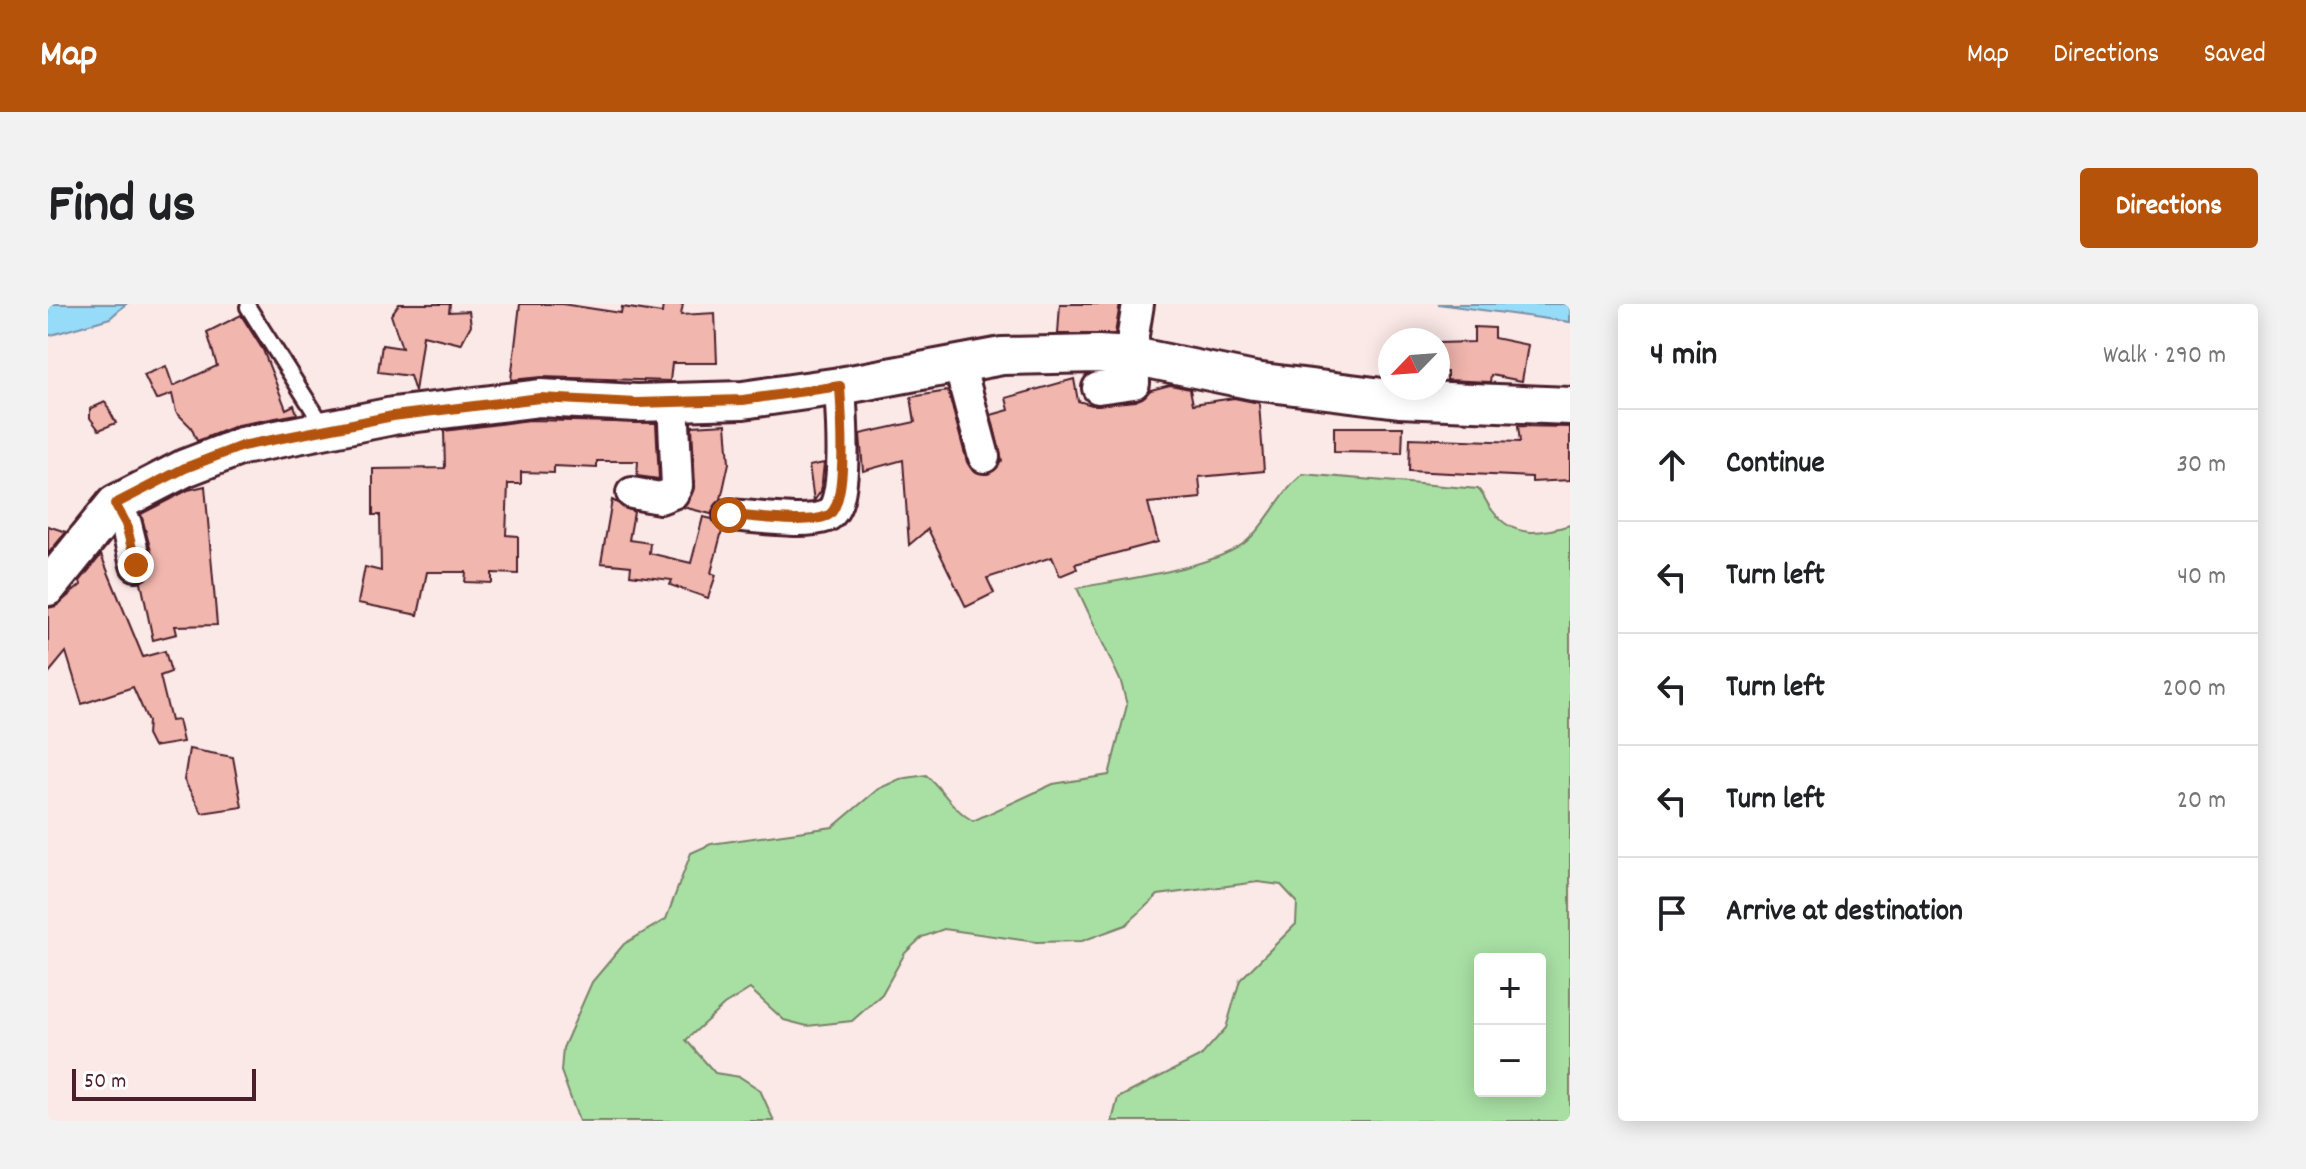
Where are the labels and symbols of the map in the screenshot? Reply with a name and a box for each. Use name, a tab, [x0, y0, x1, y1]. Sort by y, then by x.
north arrow	[1378, 328, 1450, 400]
route start	[711, 497, 747, 533]
route end	[118, 547, 154, 583]
scale bar	[72, 1065, 256, 1101]

